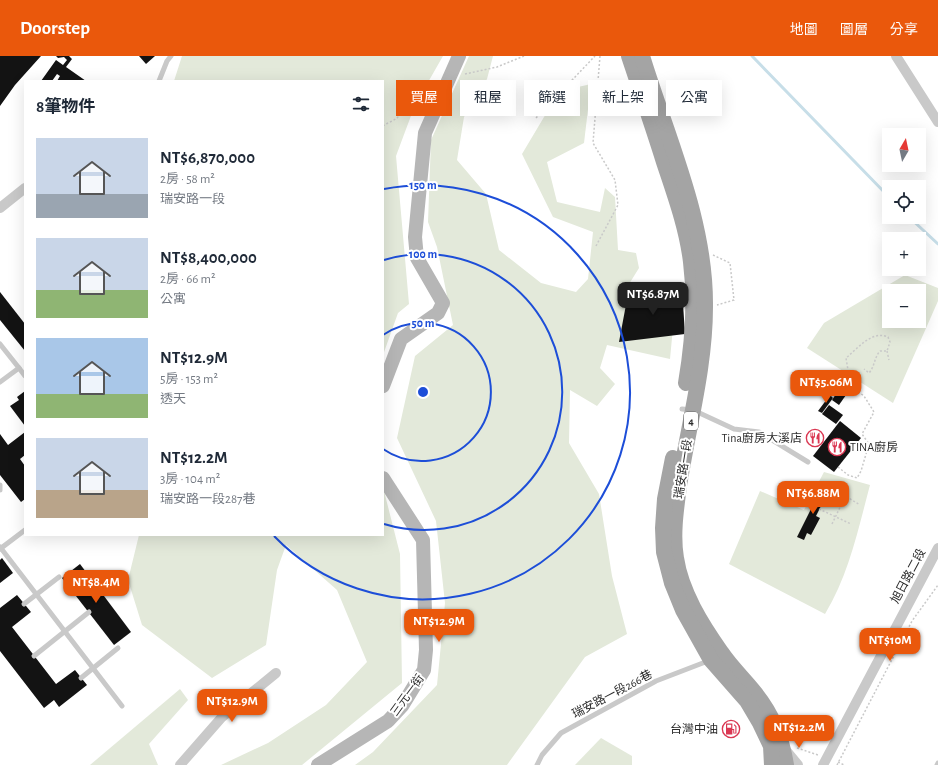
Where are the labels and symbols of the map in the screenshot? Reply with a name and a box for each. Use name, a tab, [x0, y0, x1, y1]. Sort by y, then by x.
north arrow	[882, 128, 926, 172]
text: 150 m	[409, 179, 437, 191]
text: 100 m	[409, 248, 437, 260]
pin: NT$6.87M	[612, 282, 694, 316]
text: 50 m	[412, 317, 435, 329]
pin: NT$5.06M	[785, 370, 867, 404]
centre of rings	[416, 385, 430, 399]
road number: 4	[684, 412, 698, 430]
restaurant icon: Tina廚房大溪店	[805, 428, 825, 448]
place label: Tina廚房大溪店	[721, 431, 802, 444]
restaurant icon: TINA廚房	[827, 437, 847, 457]
street label: 瑞安路一段	[671, 438, 694, 500]
place label: TINA廚房	[850, 440, 898, 453]
pin: NT$6.88M	[772, 481, 854, 515]
street label: 旭日路二段	[888, 546, 927, 605]
pin: NT$8.4M	[59, 570, 133, 604]
pin: NT$12.9M	[398, 609, 480, 643]
pin: NT$10M	[857, 628, 923, 662]
street label: 瑞安路一段266巷	[570, 667, 654, 720]
street label: 三元一街	[387, 671, 426, 718]
pin: NT$12.9M	[191, 689, 273, 723]
pin: NT$12.2M	[758, 715, 840, 749]
fuel station icon: 台灣中油	[721, 719, 741, 739]
place label: 台灣中油	[670, 722, 718, 735]

